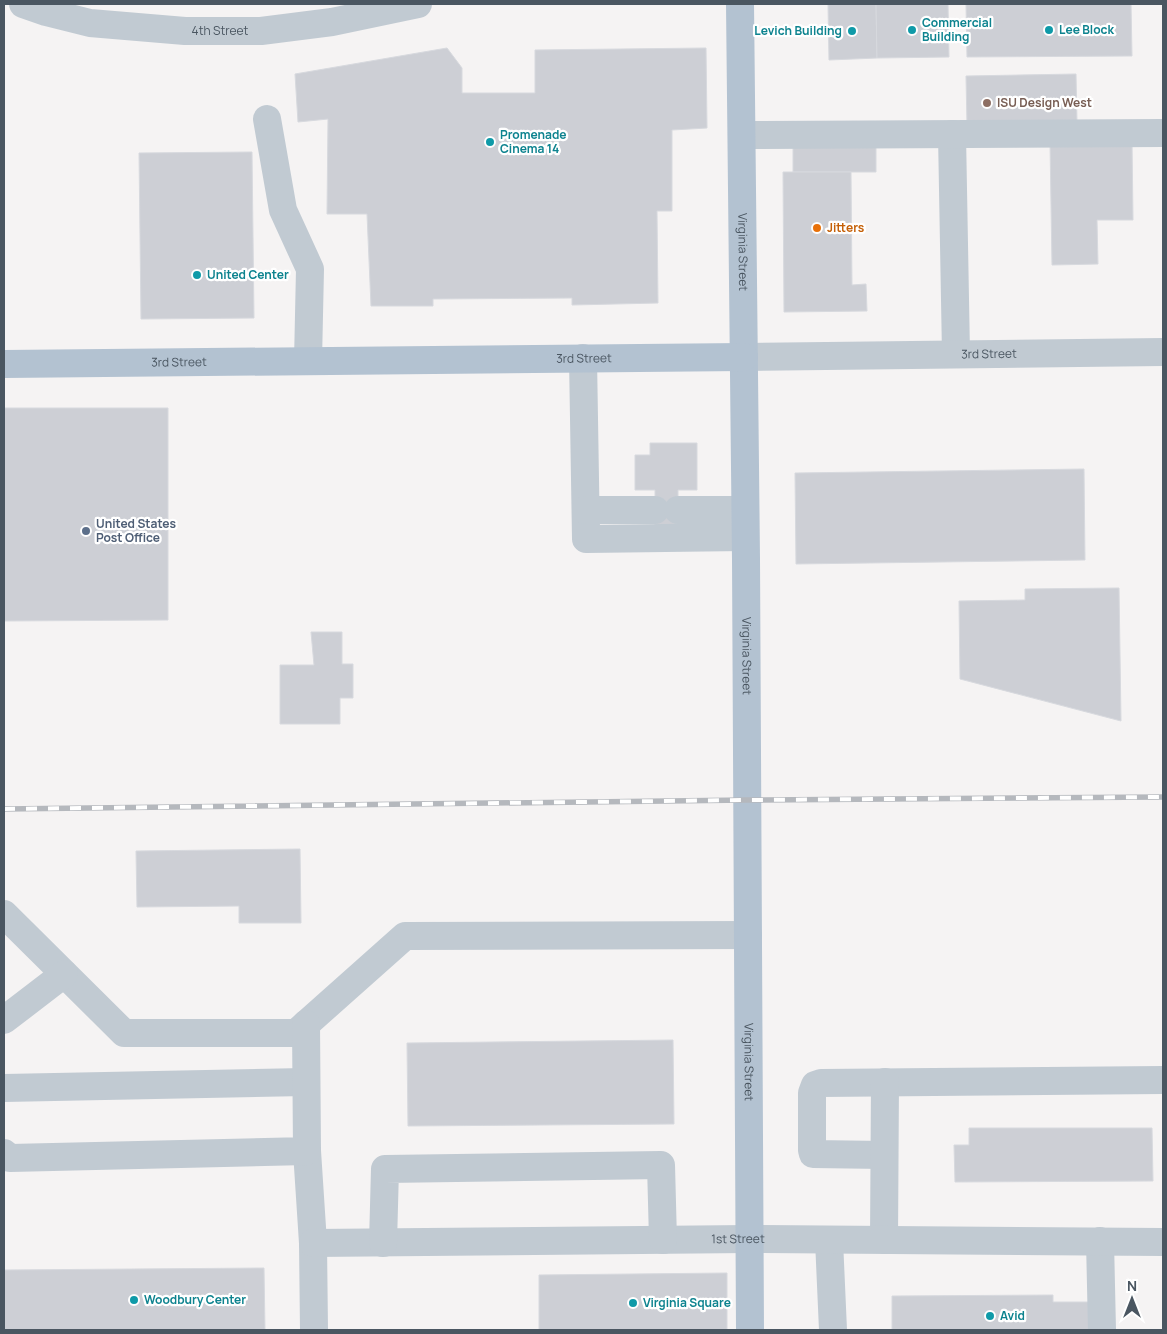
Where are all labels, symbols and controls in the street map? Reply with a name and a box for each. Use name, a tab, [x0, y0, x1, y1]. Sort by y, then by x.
place label: Commercial Building	[922, 14, 992, 45]
place label: Lee Block	[1059, 21, 1115, 38]
street label: 4th Street	[192, 22, 249, 39]
place label: Levich Building	[754, 22, 842, 39]
marker: Commercial Building	[906, 24, 918, 36]
marker: Lee Block	[1043, 24, 1055, 36]
marker: Levich Building	[846, 25, 858, 37]
place label: ISU Design West	[997, 94, 1092, 111]
marker: ISU Design West	[981, 97, 993, 109]
place label: Promenade Cinema 14	[500, 126, 567, 157]
marker: Promenade Cinema 14	[484, 136, 496, 148]
street label: Virginia Street	[734, 213, 752, 291]
place label: Jitters	[827, 219, 865, 236]
marker: Jitters	[811, 222, 823, 234]
place label: United Center	[207, 266, 289, 283]
marker: United Center	[191, 269, 203, 281]
street label: 3rd Street	[961, 345, 1017, 362]
street label: 3rd Street	[556, 349, 612, 367]
street label: 3rd Street	[151, 353, 207, 371]
place label: United States Post Office	[96, 515, 176, 546]
marker: United States Post Office	[80, 525, 92, 537]
street label: Virginia Street	[738, 617, 756, 695]
street label: Virginia Street	[740, 1023, 758, 1101]
street label: 1st Street	[711, 1230, 765, 1247]
north arrow	[1107, 1274, 1157, 1324]
text: N	[1127, 1276, 1137, 1295]
place label: Woodbury Center	[144, 1291, 246, 1308]
marker: Woodbury Center	[128, 1294, 140, 1306]
place label: Virginia Square	[643, 1294, 731, 1311]
marker: Virginia Square	[627, 1297, 639, 1309]
place label: Avid	[1000, 1307, 1025, 1324]
marker: Avid	[984, 1310, 996, 1322]

